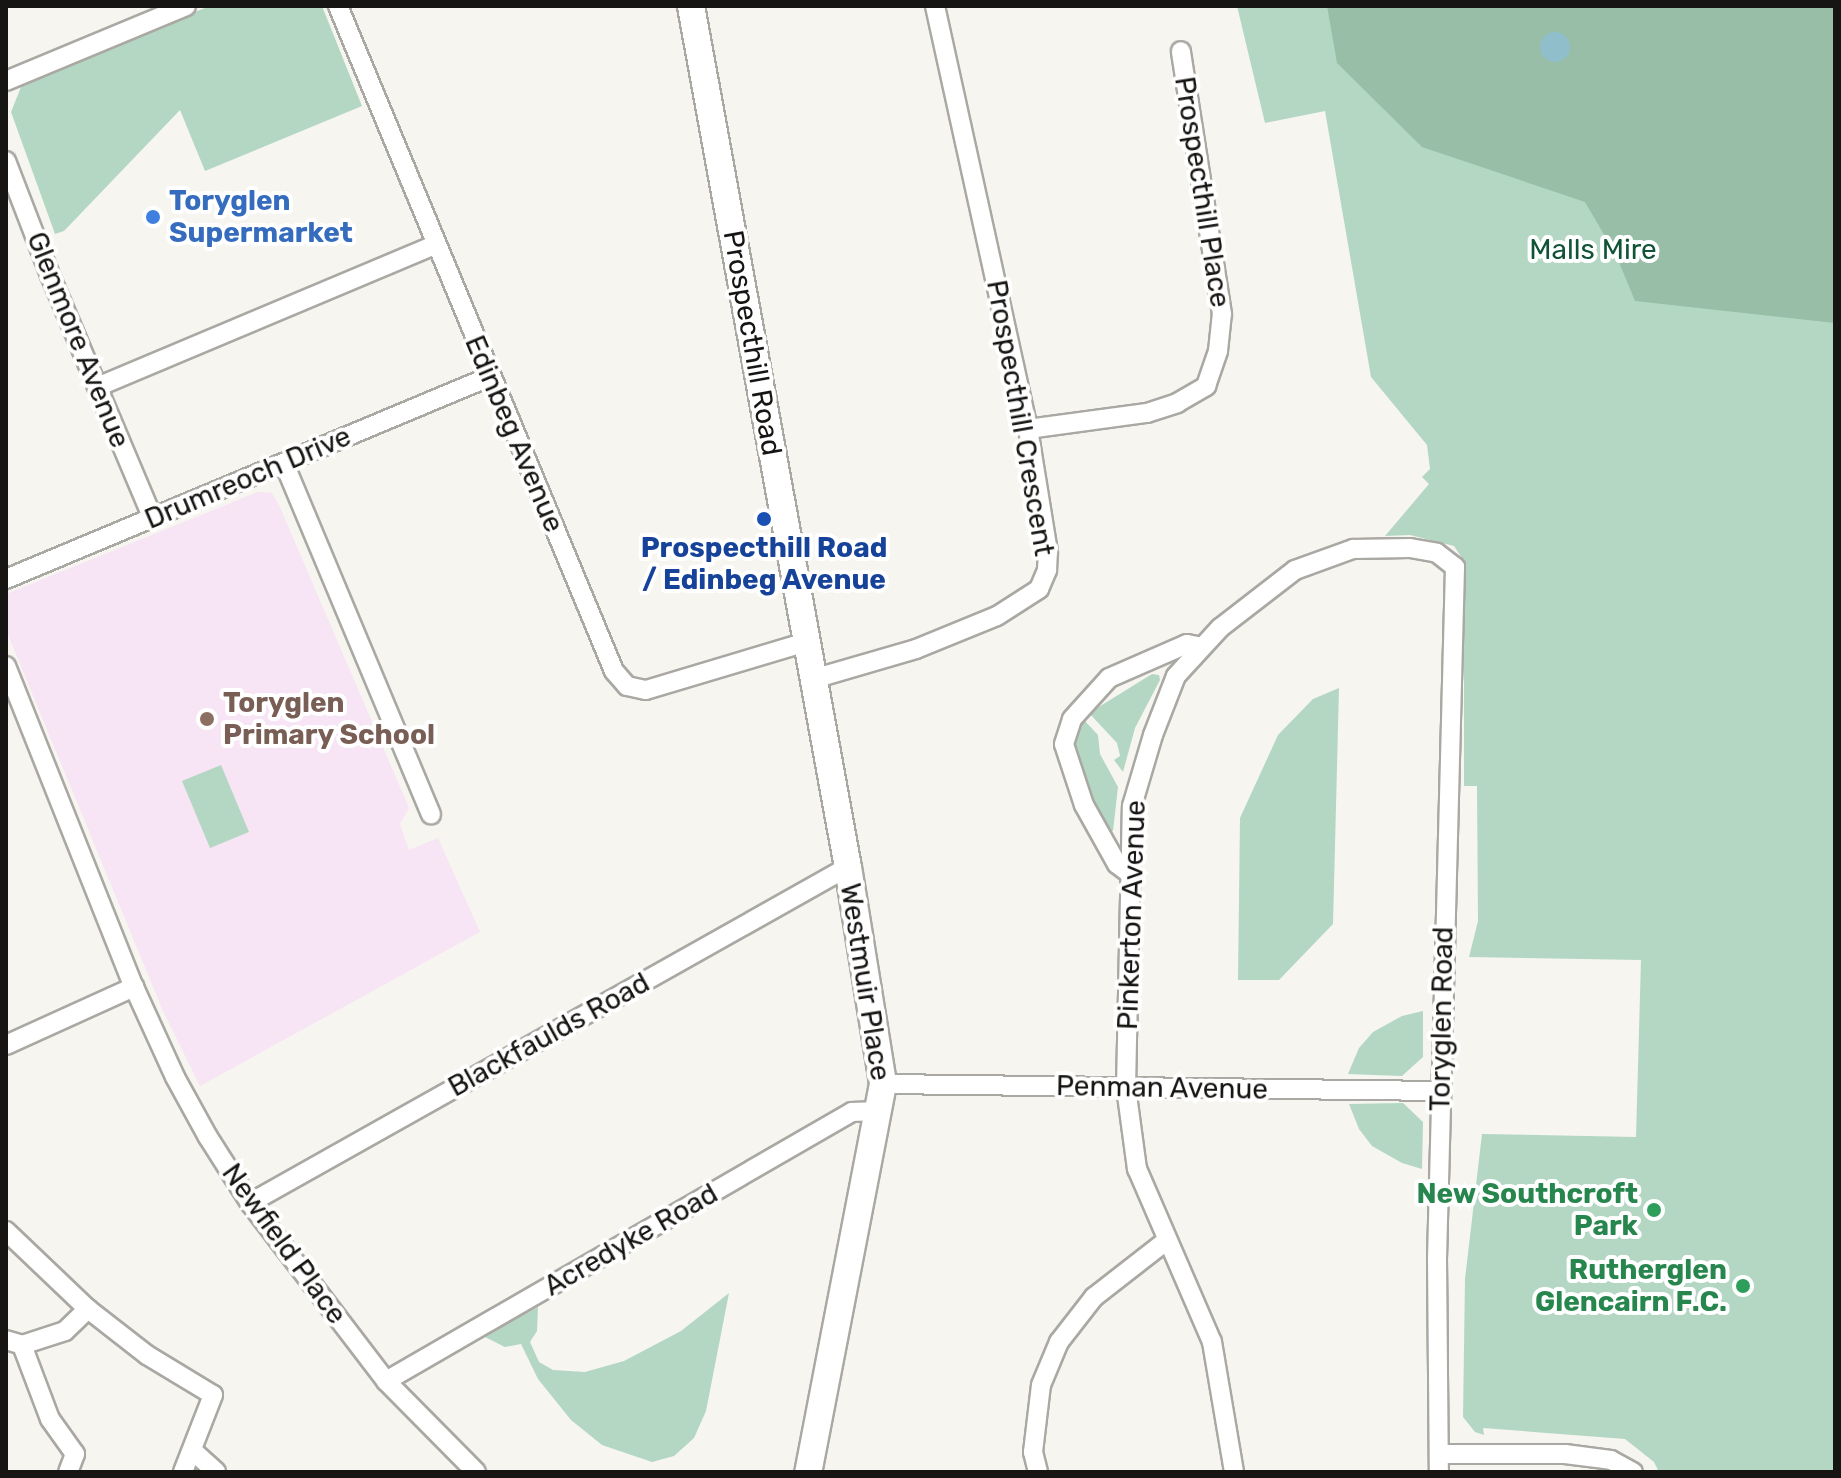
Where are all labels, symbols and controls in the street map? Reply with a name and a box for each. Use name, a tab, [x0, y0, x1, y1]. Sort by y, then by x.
street label: Prospecthill Place	[1167, 74, 1237, 310]
place label: Toryglen Supermarket	[169, 184, 353, 250]
marker: Toryglen Supermarket	[144, 208, 162, 226]
street label: Glenmore Avenue	[19, 227, 137, 453]
street label: Prospecthill Road	[716, 228, 788, 458]
park label: Malls Mire	[1529, 233, 1657, 267]
street label: Prospecthill Crescent	[979, 277, 1061, 559]
street label: Edinbeg Avenue	[457, 330, 571, 538]
street label: Drumreoch Drive	[140, 419, 356, 537]
marker: Prospecthill Road / Edinbeg Avenue	[755, 510, 773, 528]
place label: Prospecthill Road / Edinbeg Avenue	[641, 531, 887, 597]
place label: Toryglen Primary School	[223, 686, 436, 752]
marker: Toryglen Primary School	[198, 710, 216, 728]
street label: Pinkerton Avenue	[1111, 799, 1153, 1031]
street label: Westmuir Place	[833, 881, 897, 1083]
street label: Toryglen Road	[1424, 926, 1460, 1112]
street label: Blackfaulds Road	[443, 966, 655, 1104]
street label: Penman Avenue	[1055, 1069, 1269, 1107]
street label: Newfield Place	[215, 1157, 353, 1331]
street label: Acredyke Road	[538, 1177, 724, 1303]
place label: New Southcroft Park	[1416, 1177, 1638, 1243]
marker: New Southcroft Park	[1645, 1201, 1663, 1219]
place label: Rutherglen Glencairn F.C.	[1535, 1253, 1727, 1319]
marker: Rutherglen Glencairn F.C.	[1734, 1277, 1752, 1295]

